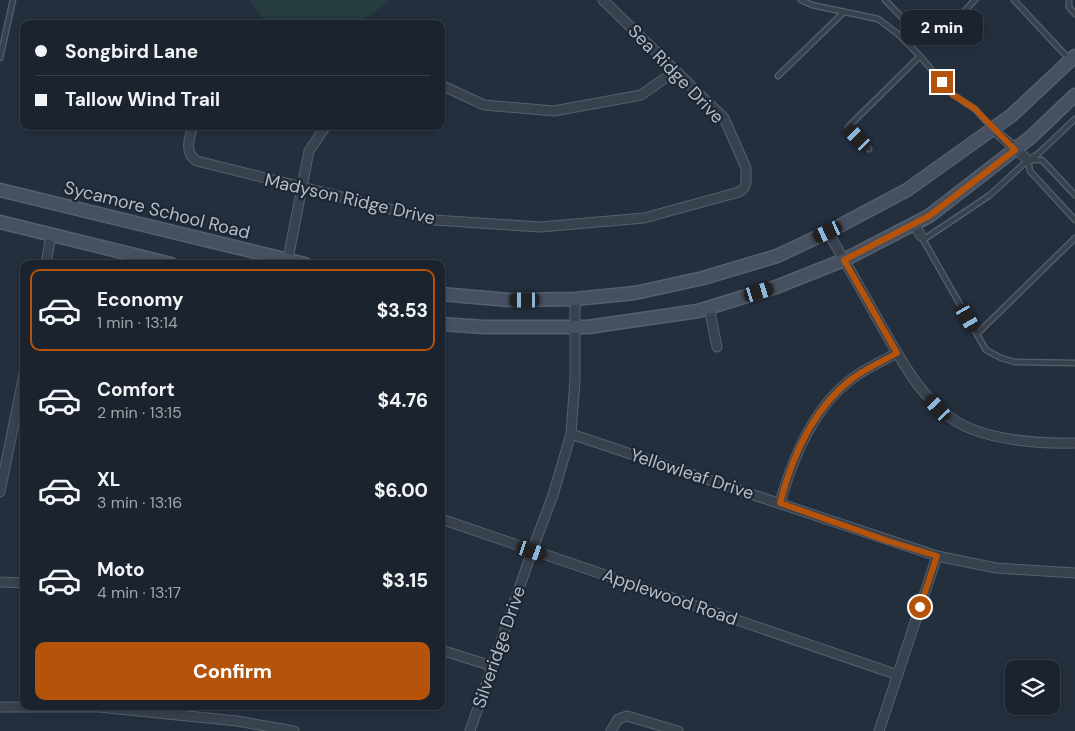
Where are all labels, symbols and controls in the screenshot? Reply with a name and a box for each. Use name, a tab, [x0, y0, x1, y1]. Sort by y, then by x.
callout: 2 min	[901, 9, 983, 44]
text: 2 min	[921, 17, 963, 38]
street label: Sea Ridge Drive	[623, 19, 729, 129]
text: Songbird Lane	[65, 39, 198, 64]
route end	[931, 71, 953, 93]
text: Tallow Wind Trail	[65, 87, 220, 112]
car	[842, 122, 873, 154]
street label: Madyson Ridge Drive	[262, 168, 438, 230]
street label: Sycamore School Road	[61, 175, 253, 245]
car	[811, 219, 844, 245]
car	[742, 280, 775, 304]
text: Economy	[97, 287, 184, 312]
icon: car	[37, 288, 82, 333]
car	[510, 293, 540, 308]
text: $3.53	[377, 298, 428, 323]
car	[954, 301, 981, 335]
text: 1 min · 13:14	[97, 312, 178, 333]
text: Comfort	[97, 377, 175, 402]
icon: car	[37, 378, 82, 423]
text: $4.76	[378, 388, 428, 413]
car	[922, 392, 953, 424]
text: 2 min · 13:15	[97, 402, 182, 423]
street label: Yellowleaf Drive	[627, 443, 757, 505]
text: XL	[97, 467, 120, 492]
icon: car	[37, 468, 82, 513]
text: $6.00	[374, 478, 428, 503]
text: 3 min · 13:16	[97, 492, 182, 513]
car	[515, 539, 548, 563]
text: Moto	[97, 557, 145, 582]
icon: car	[37, 558, 82, 603]
street label: Applewood Road	[599, 563, 741, 631]
text: $3.15	[382, 568, 428, 593]
text: 4 min · 13:17	[97, 582, 181, 603]
street label: Silveridge Drive	[467, 583, 531, 711]
route start	[909, 596, 931, 618]
button: Confirm	[35, 642, 430, 700]
map controls	[1005, 660, 1060, 715]
button: layers	[1005, 660, 1060, 715]

